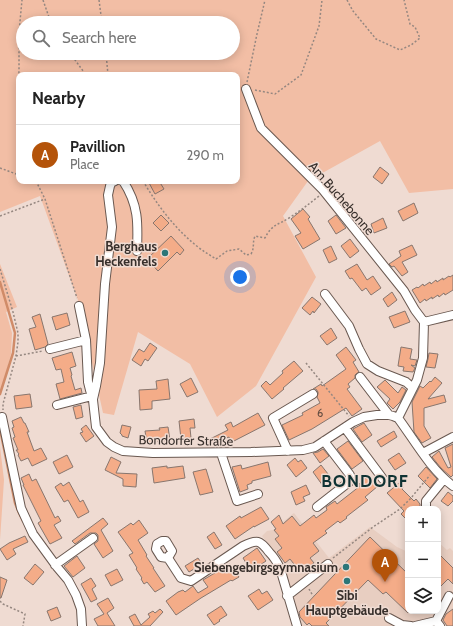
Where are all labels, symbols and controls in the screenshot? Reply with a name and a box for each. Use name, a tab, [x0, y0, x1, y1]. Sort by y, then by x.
search box	[16, 16, 240, 60]
icon: search	[30, 27, 52, 49]
text: Search here	[62, 29, 137, 47]
text: Nearby	[32, 88, 85, 108]
text: Pavillion	[70, 138, 125, 156]
text: A	[41, 147, 49, 163]
text: 290 m	[186, 147, 224, 163]
text: Place	[70, 156, 99, 172]
street label: Am Buchebonne	[306, 158, 378, 238]
place label: Berghaus Heckenfels	[95, 238, 157, 269]
marker: Berghaus Heckenfels	[160, 248, 170, 258]
your location	[230, 267, 250, 287]
house number: 6	[317, 406, 323, 420]
street label: Bondorfer Straße	[139, 431, 234, 449]
district label: BONDORF	[321, 471, 409, 491]
map controls	[405, 506, 441, 614]
button: +	[405, 506, 441, 542]
button: −	[405, 542, 441, 578]
pin: A	[372, 549, 398, 582]
place label: Siebengebirgsgymnasium	[194, 559, 338, 575]
marker: Siebengebirgsgymnasium	[341, 562, 351, 572]
marker: Sibi Hauptgebäude	[342, 576, 352, 586]
button: layers	[405, 578, 441, 614]
place label: Sibi Hauptgebäude	[305, 587, 389, 618]

